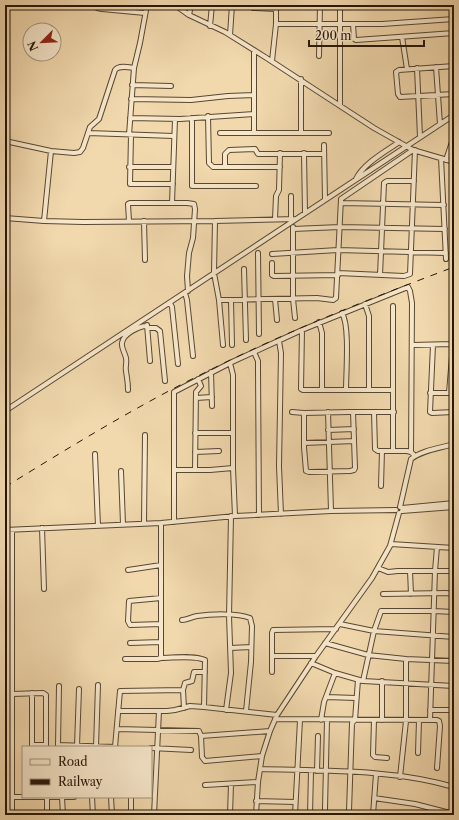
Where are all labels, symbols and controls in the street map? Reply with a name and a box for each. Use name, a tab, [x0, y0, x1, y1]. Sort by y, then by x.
north arrow	[22, 22, 62, 62]
scale bar	[309, 22, 424, 48]
text: 200 m	[315, 28, 352, 43]
text: N	[24, 38, 41, 53]
legend	[22, 746, 152, 798]
text: Road	[58, 754, 88, 769]
text: Railway	[58, 774, 103, 789]

